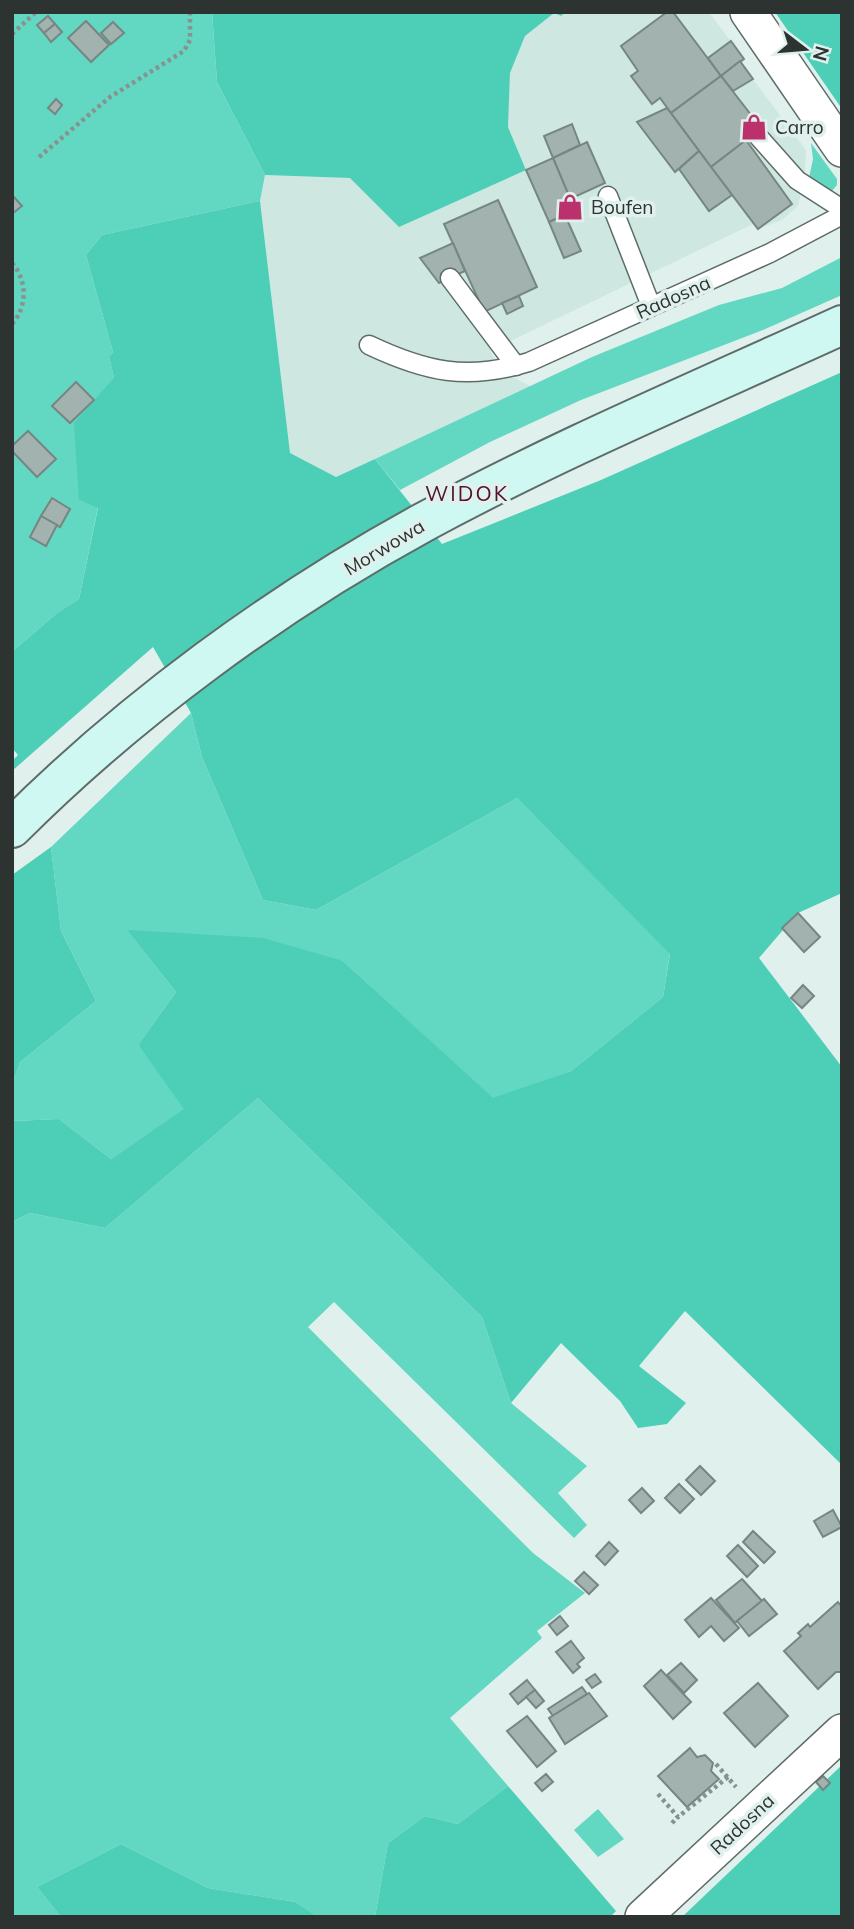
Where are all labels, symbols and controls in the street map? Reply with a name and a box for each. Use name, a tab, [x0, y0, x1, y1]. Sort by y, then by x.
north arrow	[770, 14, 840, 84]
text: N	[808, 43, 835, 64]
shop icon: Carro	[739, 112, 769, 142]
place label: Carro	[775, 115, 824, 139]
shop icon: Boufen	[555, 192, 585, 222]
place label: Boufen	[591, 195, 653, 219]
street label: Radosna	[632, 270, 714, 324]
district label: WIDOK	[425, 480, 509, 506]
street label: Morwowa	[339, 514, 429, 580]
street label: Radosna	[705, 1788, 779, 1860]

